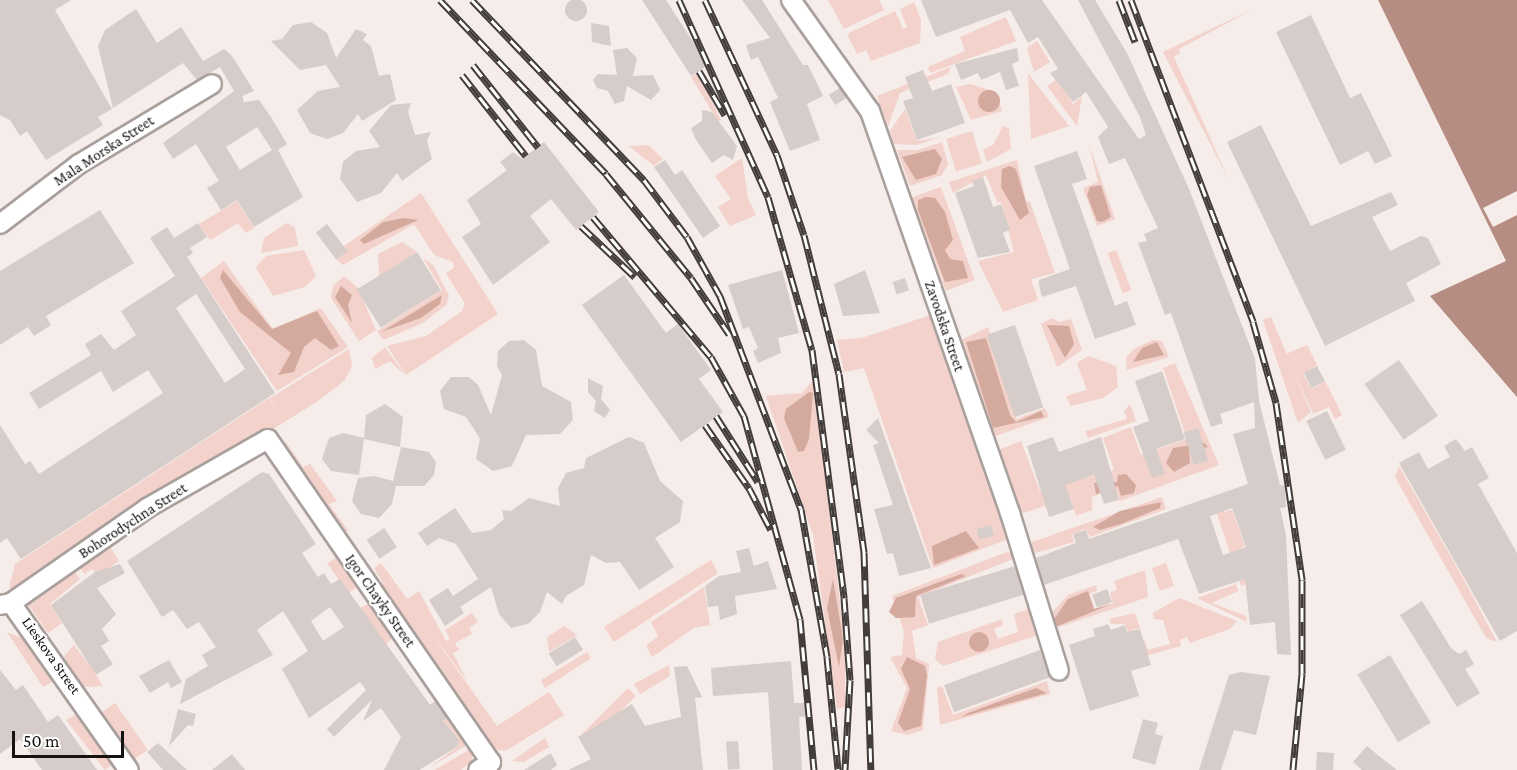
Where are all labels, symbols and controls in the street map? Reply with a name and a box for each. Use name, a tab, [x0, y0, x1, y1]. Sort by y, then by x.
street label: Mala Morska Street	[50, 112, 158, 190]
street label: Zavodska Street	[920, 278, 968, 374]
street label: Bohorodychna Street	[75, 479, 191, 563]
street label: Igor Chayky Street	[341, 551, 419, 651]
street label: Lieskova Street	[18, 614, 84, 698]
scale bar	[15, 719, 128, 757]
text: 50 m	[23, 731, 60, 751]

